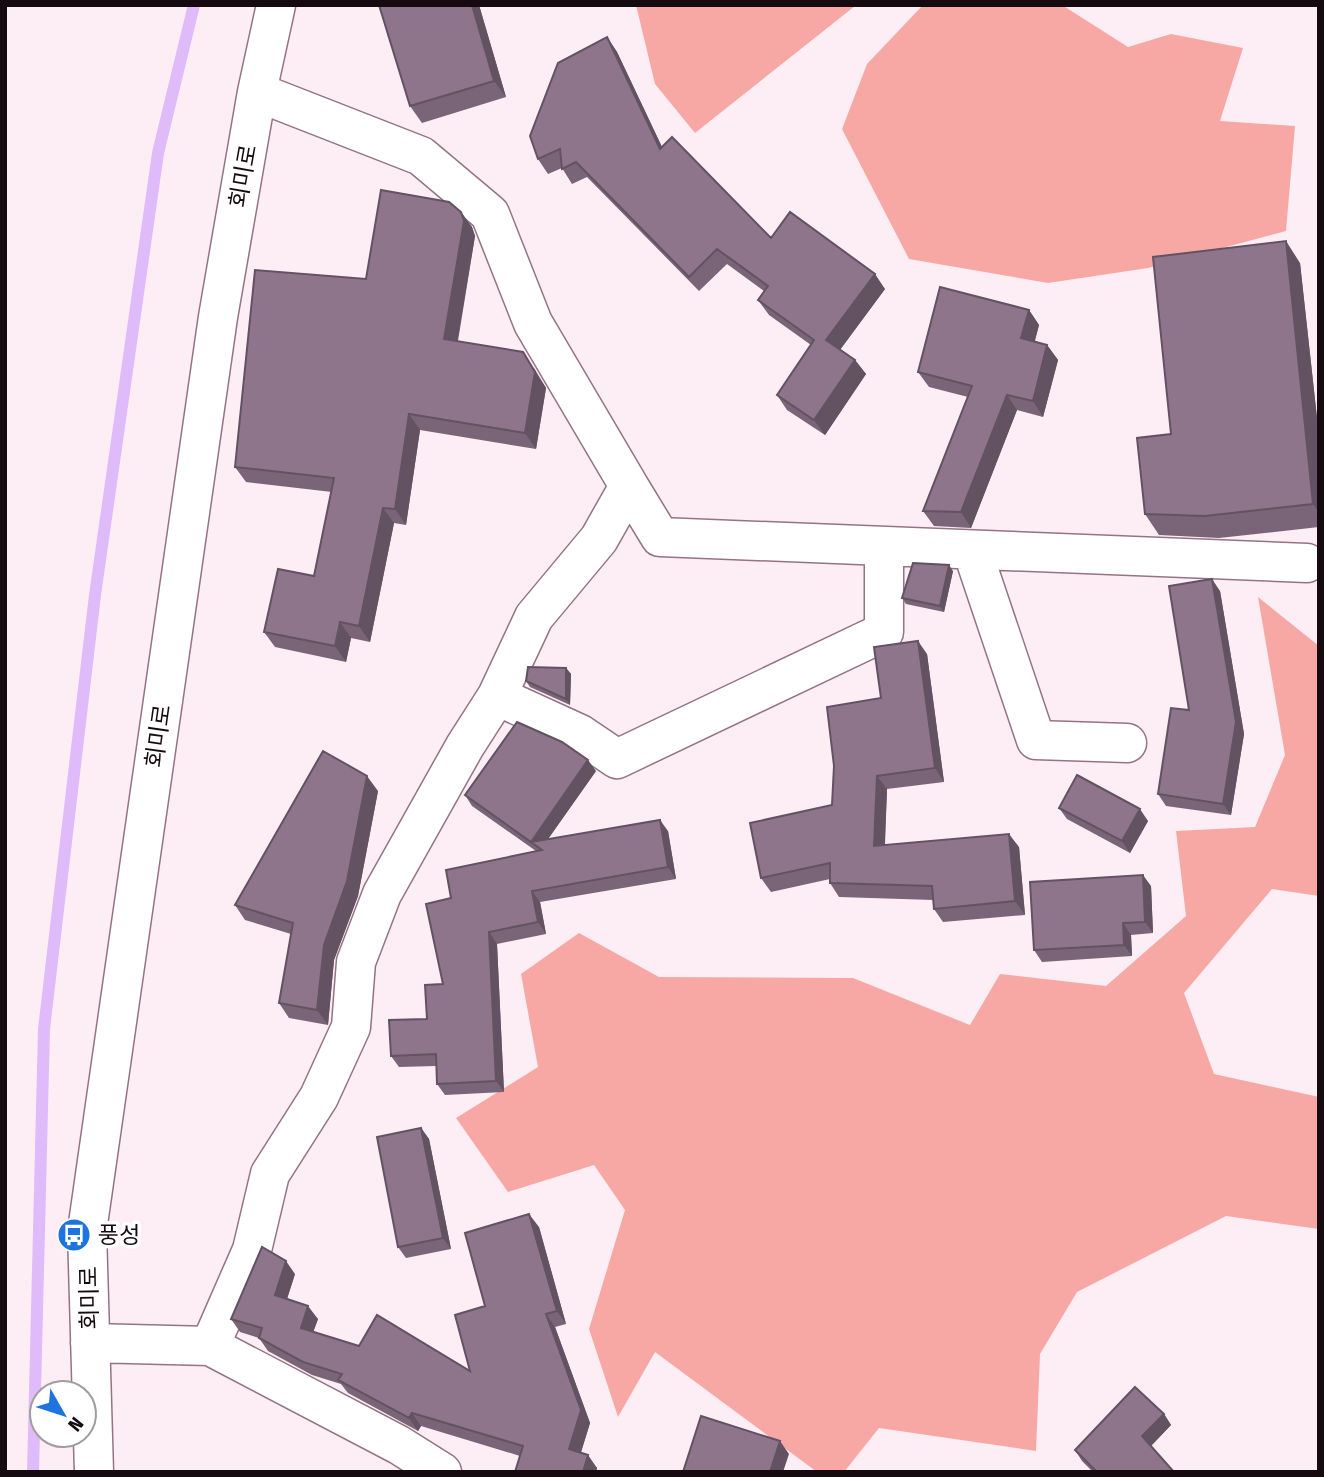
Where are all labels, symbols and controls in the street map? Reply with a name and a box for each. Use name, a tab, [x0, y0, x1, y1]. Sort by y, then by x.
street label: 회미로	[224, 142, 262, 210]
street label: 회미로	[140, 703, 176, 769]
bus stop icon: 풍성	[55, 1216, 93, 1254]
place label: 풍성	[98, 1221, 140, 1249]
street label: 회미로	[74, 1266, 104, 1330]
north arrow	[28, 1379, 98, 1449]
text: N	[63, 1413, 88, 1436]

